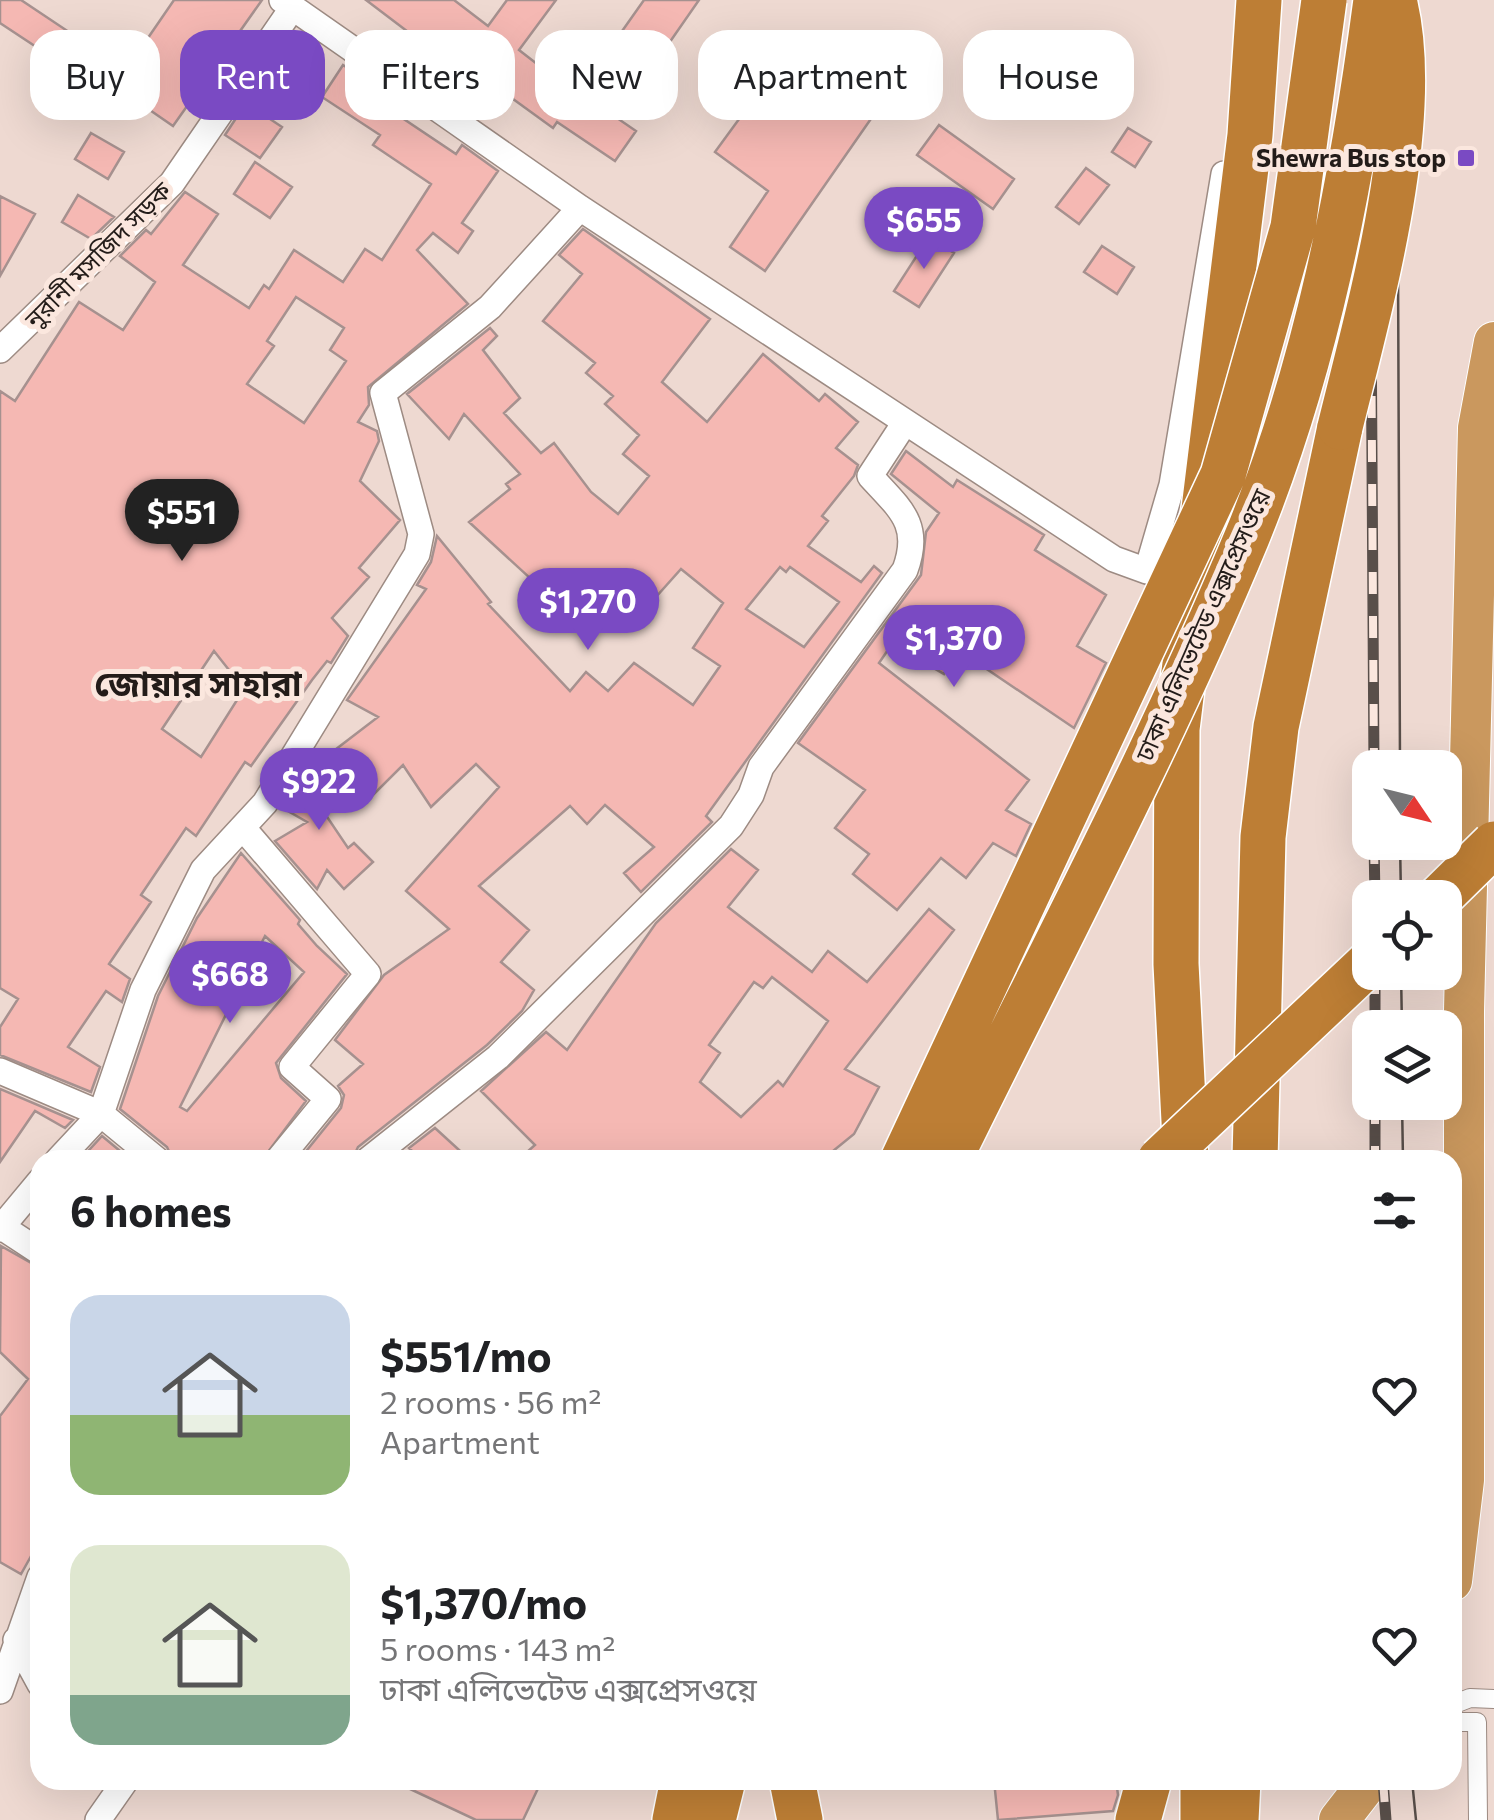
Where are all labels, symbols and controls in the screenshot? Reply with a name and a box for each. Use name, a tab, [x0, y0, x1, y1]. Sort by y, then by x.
chip: Buy	[30, 30, 160, 120]
chip: Rent	[180, 30, 325, 120]
chip: Filters	[345, 30, 515, 120]
chip: New	[535, 30, 678, 120]
chip: Apartment	[698, 30, 943, 120]
chip: House	[963, 30, 1134, 120]
place label: Shewra Bus stop	[1256, 142, 1446, 172]
marker: Shewra Bus stop	[1455, 147, 1477, 169]
street label: নুরানী মসজিদ সড়ক	[17, 174, 178, 335]
pin: $655	[865, 187, 983, 272]
text: $655	[886, 199, 962, 239]
pin: $551	[123, 479, 241, 564]
street label: ঢাকা এলিভেটেড এক্সপ্রেসওয়ে	[1128, 484, 1276, 766]
text: $551	[147, 491, 217, 531]
pin: $1,270	[507, 568, 669, 653]
text: $1,270	[539, 580, 637, 620]
pin: $1,370	[873, 605, 1035, 690]
text: $1,370	[905, 617, 1003, 657]
district label: জোয়ার সাহারা	[94, 660, 303, 703]
pin: $922	[260, 748, 378, 833]
north arrow	[1352, 750, 1462, 860]
map controls	[1352, 750, 1462, 1120]
text: $922	[282, 760, 356, 800]
button: locate	[1352, 880, 1462, 990]
pin: $668	[171, 941, 289, 1026]
text: $668	[191, 953, 269, 993]
button: layers	[1352, 1010, 1462, 1120]
icon: filters	[1367, 1183, 1422, 1238]
text: 6 homes	[70, 1184, 232, 1236]
text: $551/mo	[380, 1329, 552, 1381]
icon: home	[150, 1335, 270, 1455]
icon: heart	[1367, 1368, 1422, 1423]
text: 2 rooms · 56 m²	[380, 1381, 601, 1421]
text: Apartment	[380, 1421, 540, 1461]
text: $1,370/mo	[380, 1576, 587, 1628]
icon: home	[150, 1585, 270, 1705]
icon: heart	[1367, 1618, 1422, 1673]
text: 5 rooms · 143 m²	[380, 1628, 615, 1668]
text: ঢাকা এলিভেটেড এক্সপ্রেসওয়ে	[380, 1668, 757, 1708]

